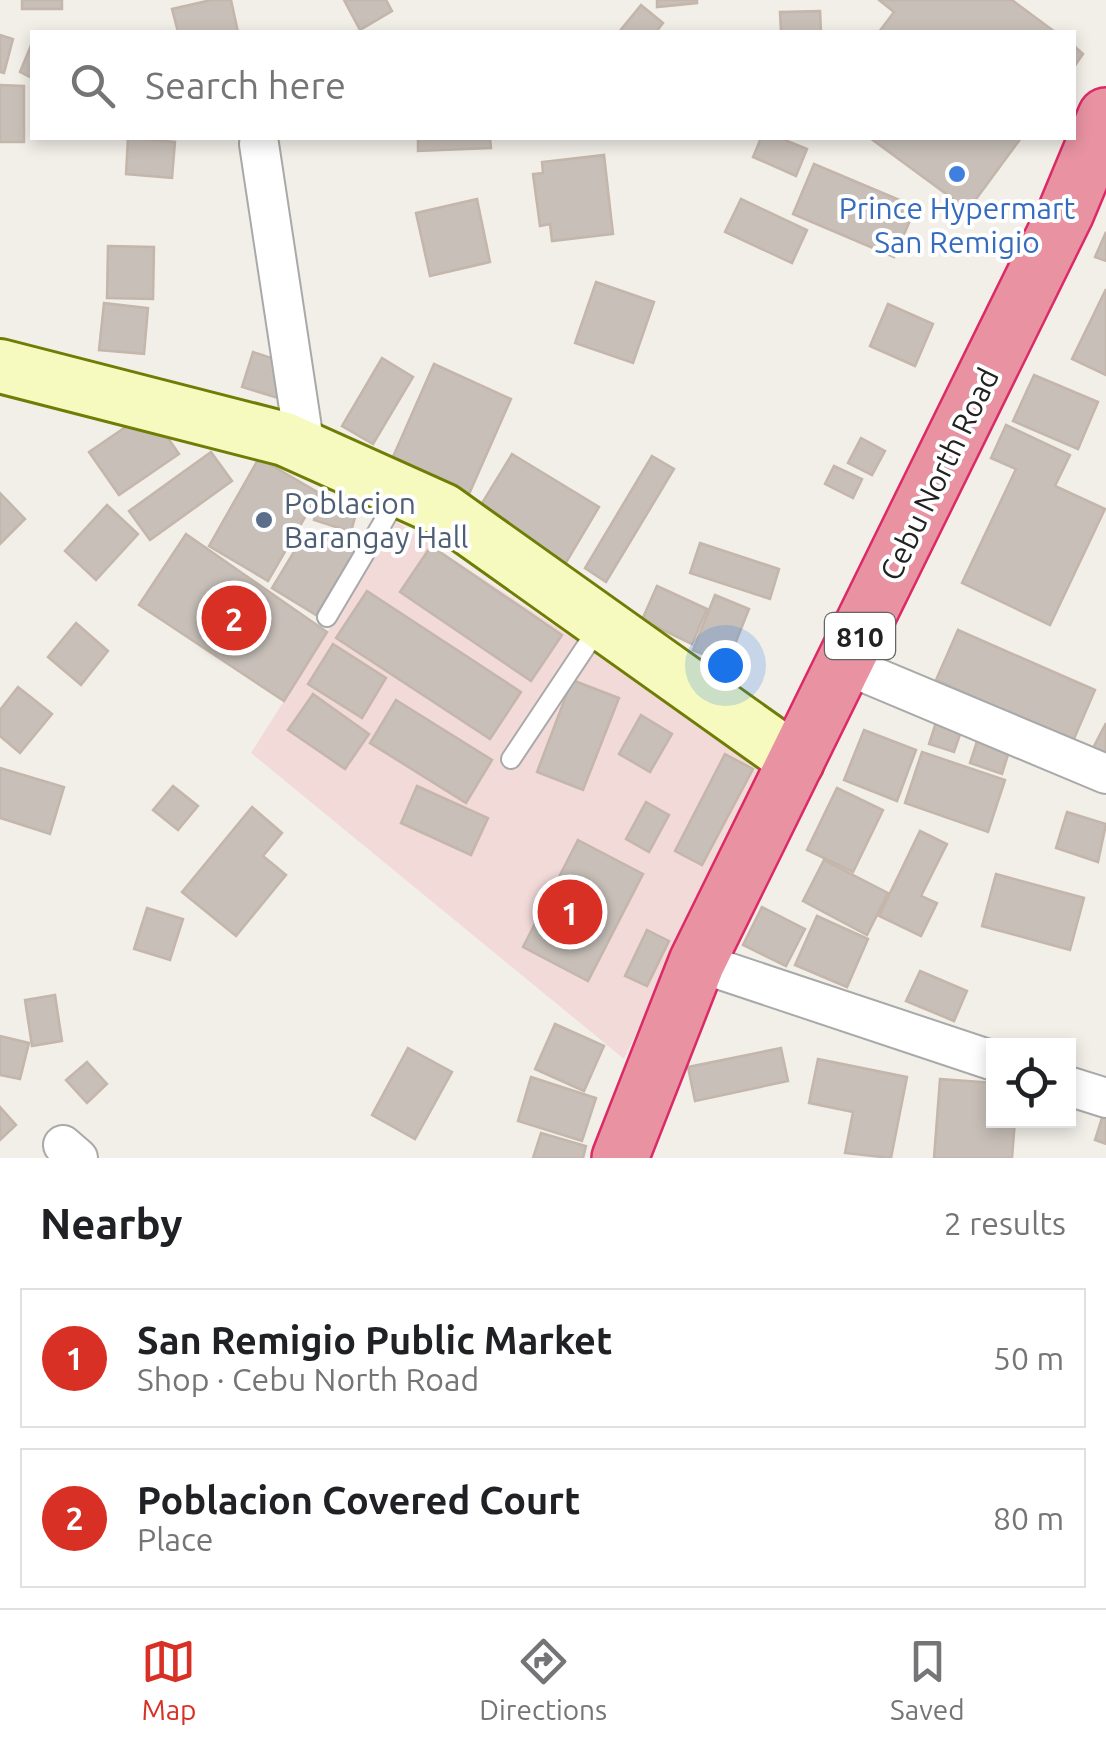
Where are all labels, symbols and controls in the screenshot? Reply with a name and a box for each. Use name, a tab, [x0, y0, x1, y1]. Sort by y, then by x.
search box	[30, 30, 1076, 140]
icon: search	[65, 58, 120, 113]
text: Search here	[145, 64, 346, 106]
marker: Prince Hypermart San Remigio	[946, 163, 968, 185]
place label: Prince Hypermart San Remigio	[839, 191, 1075, 259]
street label: Cebu North Road	[873, 362, 1005, 586]
place label: Poblacion Barangay Hall	[284, 486, 469, 554]
marker: Poblacion Barangay Hall	[253, 509, 275, 531]
pin: 2	[202, 580, 266, 656]
road number: 810	[825, 613, 895, 659]
your location	[700, 640, 751, 691]
pin: 1	[538, 874, 602, 950]
map controls	[986, 1038, 1076, 1128]
button: locate	[986, 1038, 1076, 1128]
text: Nearby	[40, 1200, 183, 1247]
text: 2 results	[944, 1205, 1066, 1241]
text: San Remigio Public Market	[137, 1319, 612, 1361]
text: 1	[65, 1340, 84, 1376]
text: 50 m	[993, 1340, 1064, 1376]
text: Shop · Cebu North Road	[137, 1361, 479, 1397]
text: Poblacion Covered Court	[137, 1479, 580, 1521]
text: 2	[65, 1500, 84, 1536]
text: 80 m	[993, 1500, 1064, 1536]
text: Place	[137, 1521, 213, 1557]
tab: Map	[141, 1634, 197, 1725]
tab: Directions	[479, 1634, 607, 1725]
tab: Saved	[890, 1634, 965, 1725]

